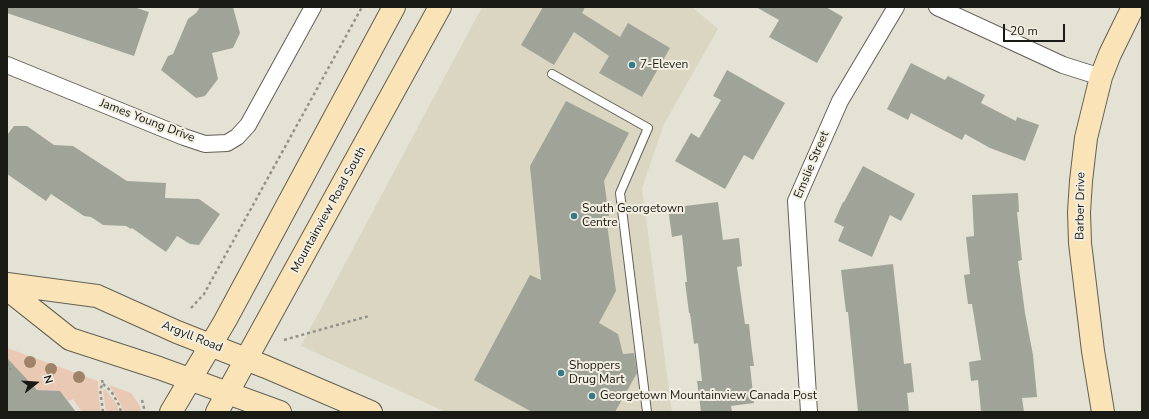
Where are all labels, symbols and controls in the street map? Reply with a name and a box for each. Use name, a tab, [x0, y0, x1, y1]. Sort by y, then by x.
scale bar	[1005, 16, 1067, 42]
text: 20 m	[1010, 23, 1038, 39]
place label: 7-Eleven	[640, 58, 688, 72]
marker: 7-Eleven	[627, 60, 637, 70]
street label: James Young Drive	[97, 96, 197, 146]
street label: Emslie Street	[791, 129, 833, 201]
street label: Mountainview Road South	[288, 144, 370, 276]
street label: Barber Drive	[1073, 172, 1089, 240]
place label: South Georgetown Centre	[582, 202, 684, 230]
marker: South Georgetown Centre	[569, 211, 579, 221]
street label: Argyll Road	[160, 318, 224, 356]
place label: Shoppers Drug Mart	[569, 359, 624, 387]
north arrow	[16, 363, 56, 403]
marker: Shoppers Drug Mart	[556, 368, 566, 378]
text: N	[40, 373, 56, 385]
place label: Georgetown Mountainview Canada Post	[600, 389, 817, 403]
marker: Georgetown Mountainview Canada Post	[587, 391, 597, 401]

